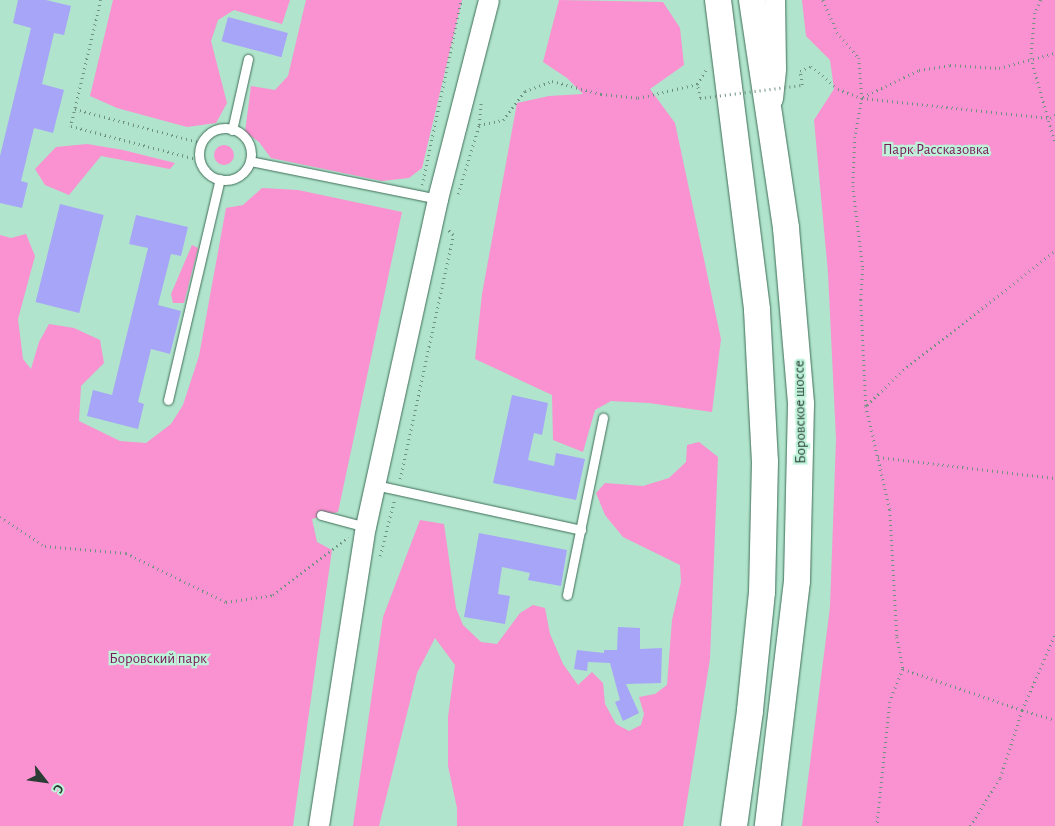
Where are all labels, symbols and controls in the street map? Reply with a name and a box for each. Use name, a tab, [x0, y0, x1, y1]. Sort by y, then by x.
park label: Парк Рассказовка	[883, 141, 989, 159]
street label: Боровское шоссе	[790, 360, 810, 464]
park label: Боровский парк	[109, 650, 207, 668]
north arrow	[20, 756, 70, 806]
text: С	[50, 782, 66, 795]

